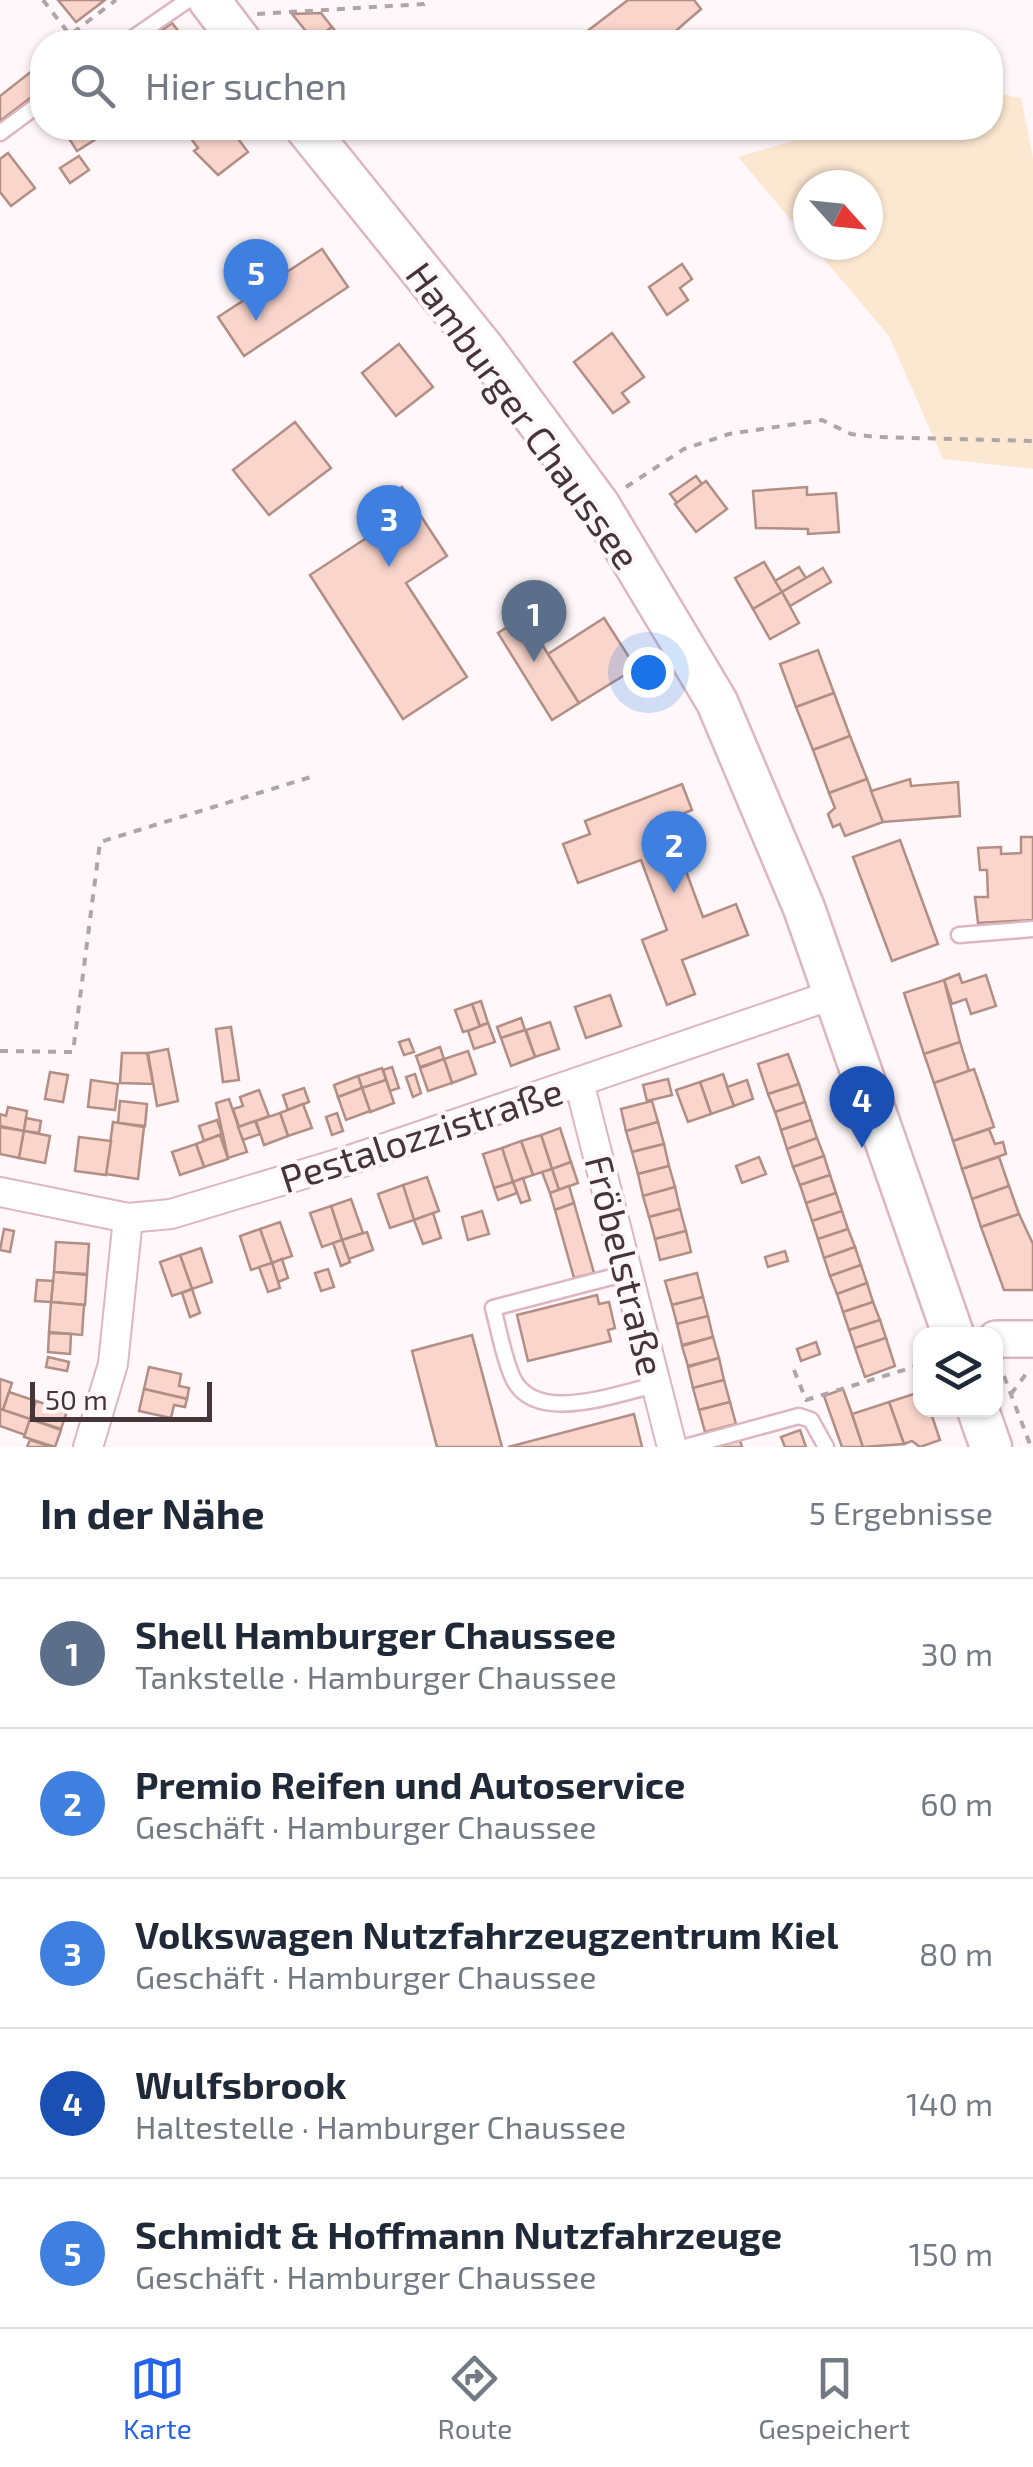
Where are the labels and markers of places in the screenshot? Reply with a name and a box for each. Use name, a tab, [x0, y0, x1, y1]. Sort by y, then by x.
pin: 5	[224, 238, 288, 321]
pin: 3	[356, 484, 422, 567]
pin: 1	[502, 580, 566, 662]
pin: 2	[642, 810, 706, 893]
pin: 4	[830, 1066, 894, 1148]

